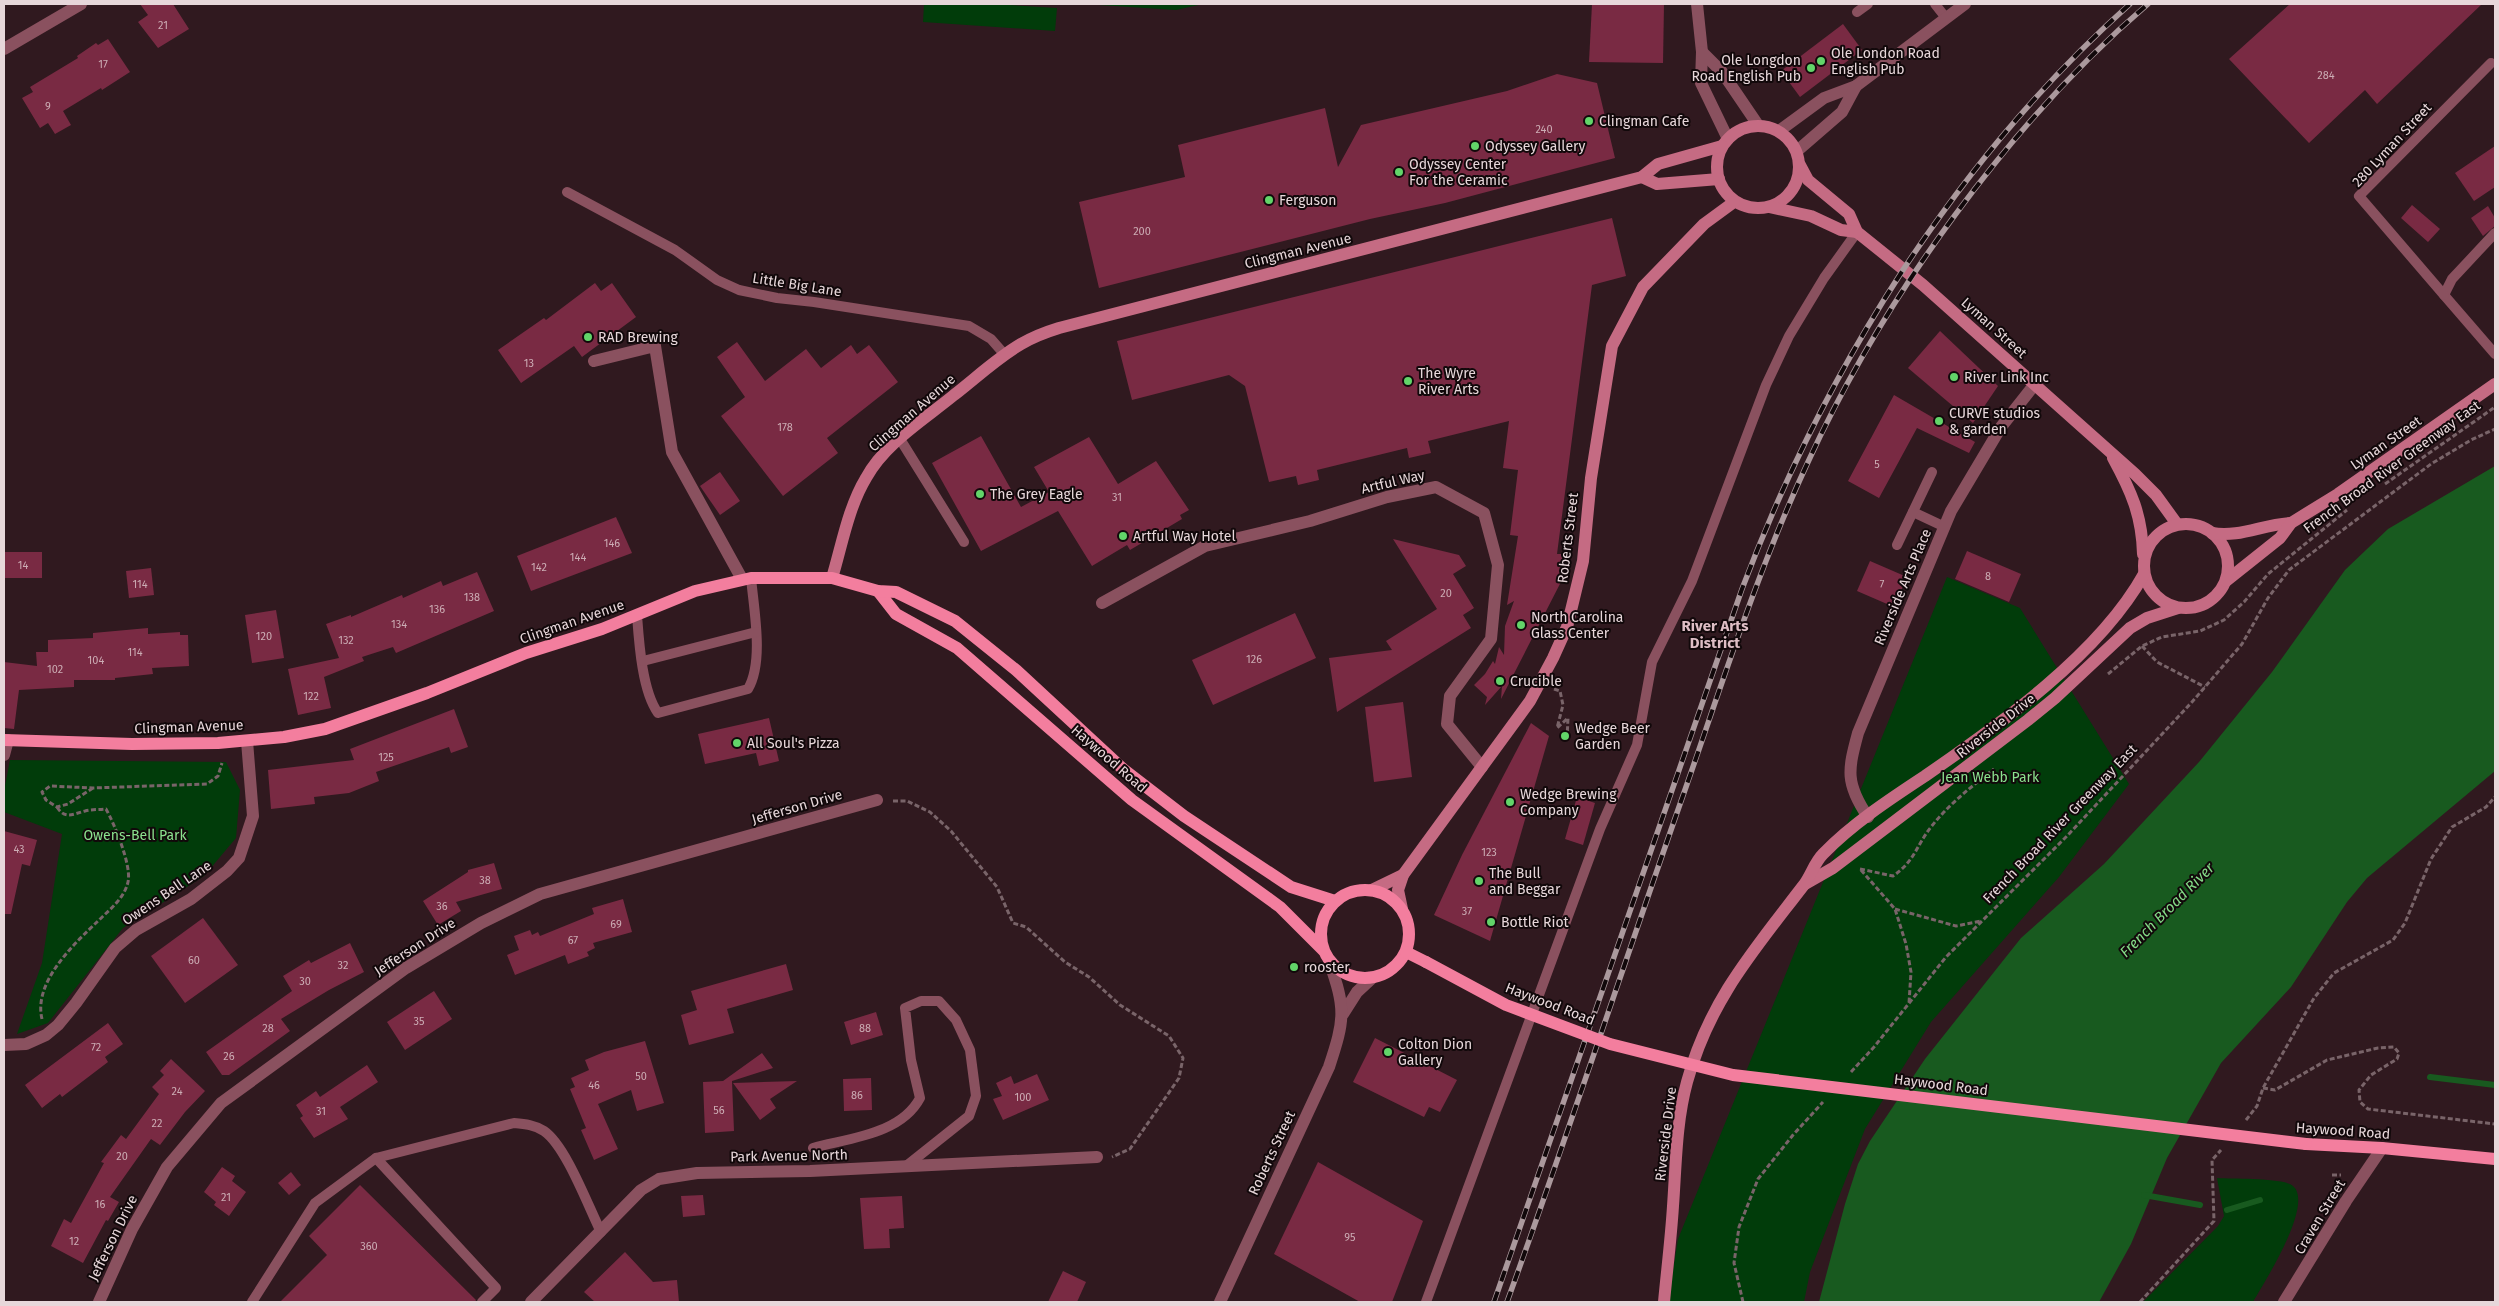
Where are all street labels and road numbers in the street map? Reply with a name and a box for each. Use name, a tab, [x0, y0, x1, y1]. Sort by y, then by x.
street label: 280 Lyman Street	[2349, 99, 2436, 191]
street label: Clingman Avenue	[1243, 230, 1353, 272]
street label: Little Big Lane	[751, 270, 843, 300]
street label: Lyman Street	[1958, 294, 2031, 363]
street label: Clingman Avenue	[865, 371, 959, 455]
street label: French Broad River Greenway East	[2300, 397, 2485, 537]
street label: Lyman Street	[2347, 412, 2425, 474]
street label: Artful Way	[1360, 466, 1426, 498]
street label: Roberts Street	[1554, 491, 1582, 584]
street label: Riverside Arts Place	[1871, 526, 1935, 648]
street label: Clingman Avenue	[518, 596, 626, 648]
street label: Riverside Drive	[1953, 690, 2039, 762]
street label: Clingman Avenue	[134, 717, 244, 737]
street label: Haywood Road	[1068, 722, 1150, 796]
street label: French Broad River Greenway East	[1979, 740, 2141, 907]
street label: Jefferson Drive	[750, 786, 844, 828]
street label: Owens Bell Lane	[119, 857, 215, 929]
street label: Jefferson Drive	[371, 914, 459, 980]
street label: Haywood Road	[1503, 979, 1597, 1029]
street label: Haywood Road	[1893, 1071, 1989, 1099]
street label: Riverside Drive	[1652, 1086, 1680, 1182]
street label: Roberts Street	[1245, 1107, 1299, 1198]
street label: Haywood Road	[2295, 1119, 2391, 1143]
street label: Park Avenue North	[730, 1146, 848, 1166]
street label: Craven Street	[2291, 1176, 2349, 1258]
street label: Jefferson Drive	[85, 1192, 141, 1284]

